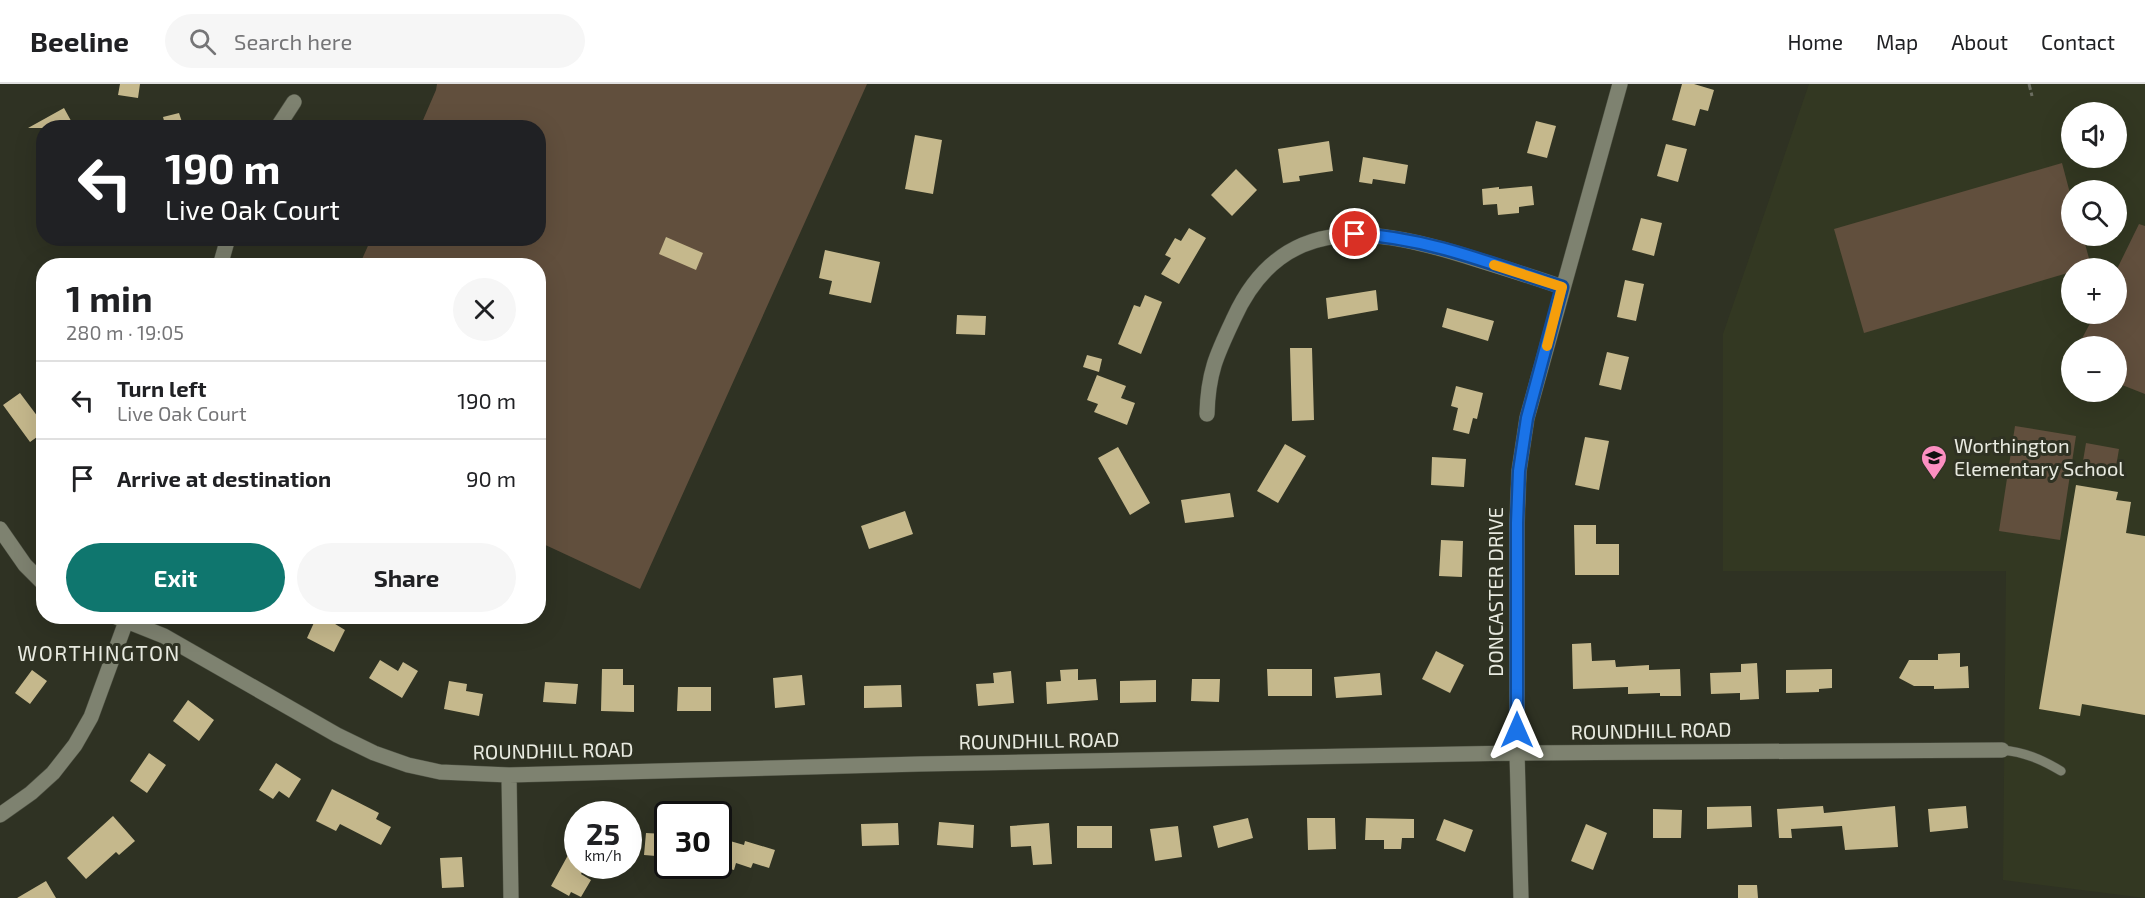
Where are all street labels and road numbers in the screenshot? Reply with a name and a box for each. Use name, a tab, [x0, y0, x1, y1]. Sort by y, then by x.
street label: DONCASTER DRIVE	[1483, 507, 1507, 677]
street label: ROUNDHILL ROAD	[1570, 717, 1732, 743]
street label: ROUNDHILL ROAD	[958, 727, 1120, 753]
street label: ROUNDHILL ROAD	[472, 737, 634, 763]

